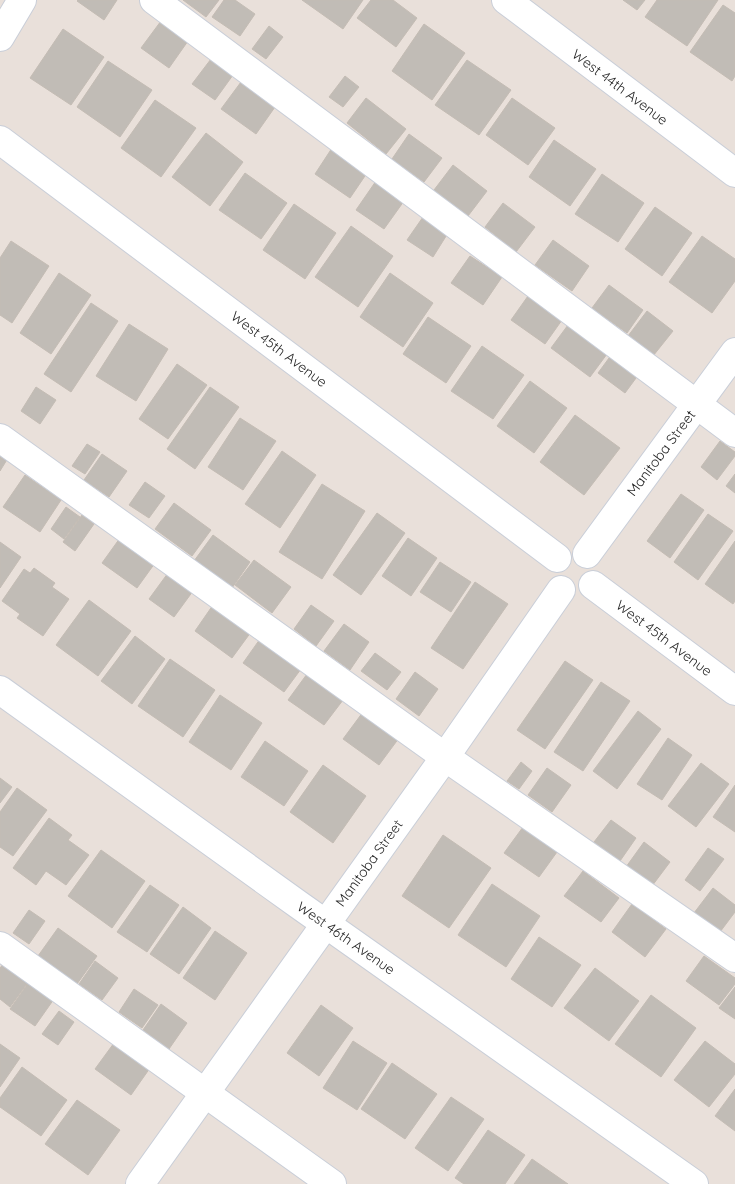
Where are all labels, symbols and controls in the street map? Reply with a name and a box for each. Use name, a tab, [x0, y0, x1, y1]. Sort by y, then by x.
street label: West 44th Avenue	[568, 45, 672, 129]
street label: West 45th Avenue	[227, 307, 331, 391]
street label: Manitoba Street	[623, 406, 699, 500]
street label: West 45th Avenue	[612, 596, 716, 680]
street label: Manitoba Street	[331, 816, 407, 910]
street label: West 46th Avenue	[293, 897, 399, 979]

